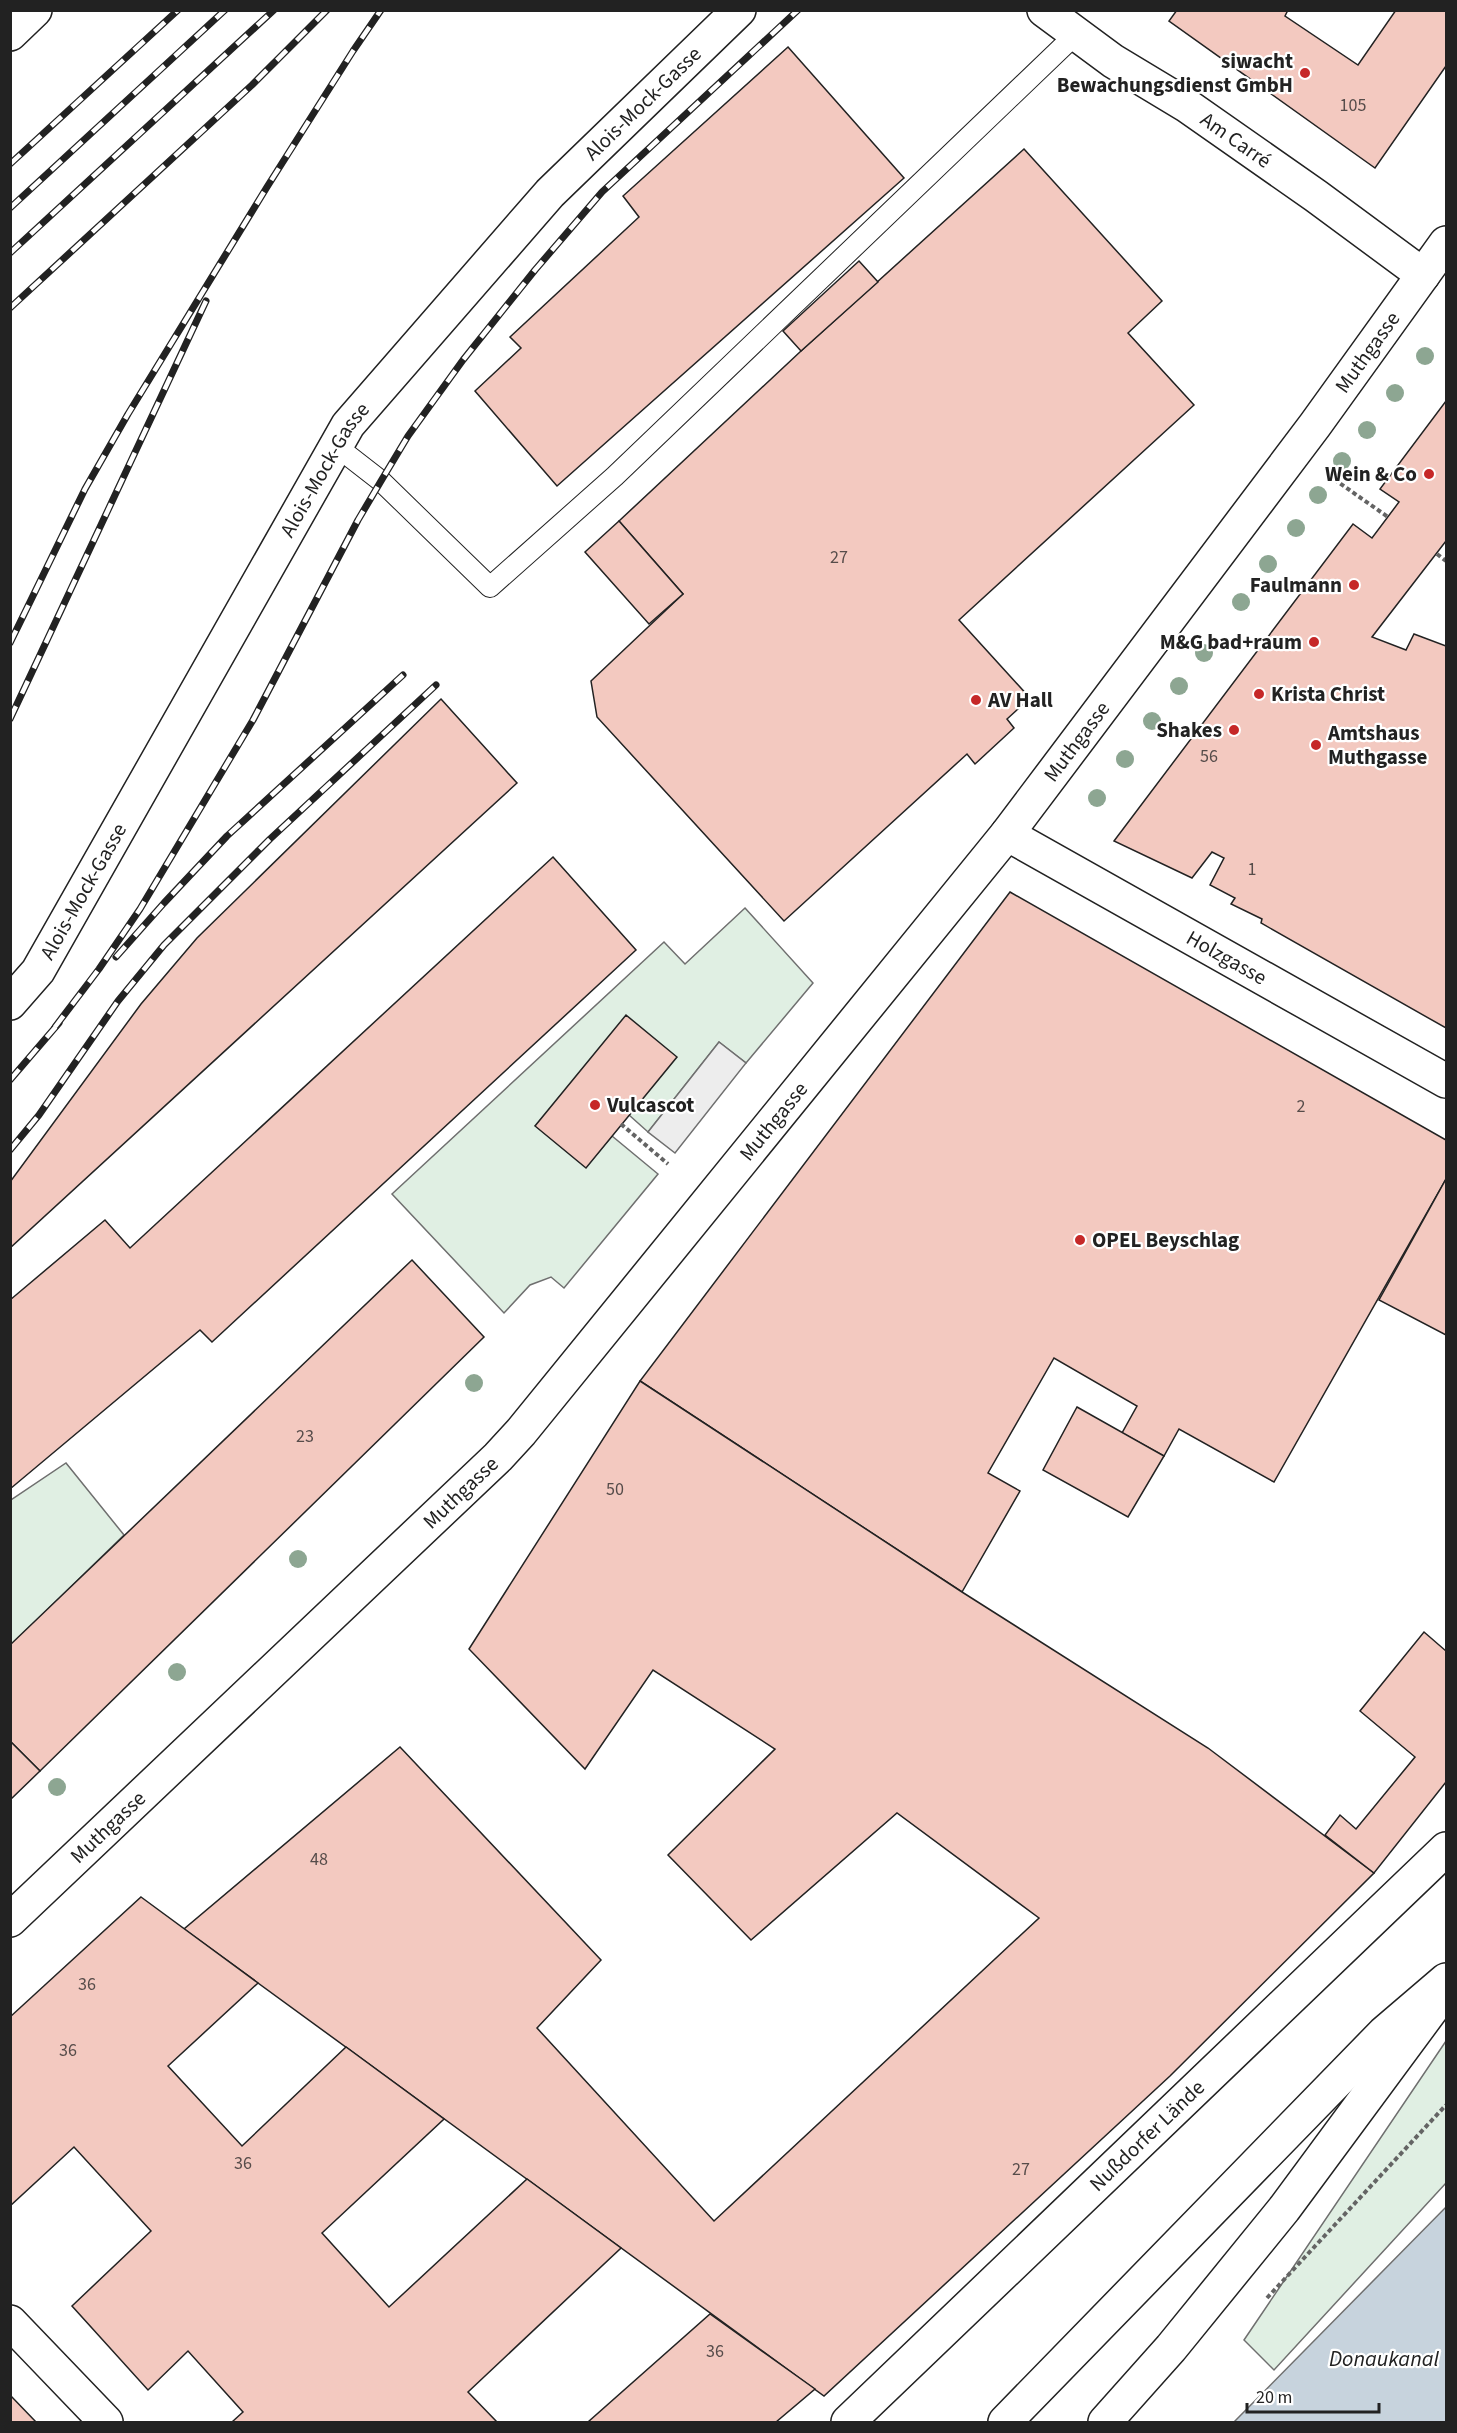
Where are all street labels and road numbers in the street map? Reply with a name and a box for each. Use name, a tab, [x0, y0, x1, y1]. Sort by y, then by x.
street label: Alois-Mock-Gasse	[577, 39, 708, 167]
street label: Am Carré	[1194, 105, 1277, 175]
street label: Muthgasse	[1328, 305, 1407, 399]
street label: Alois-Mock-Gasse	[272, 396, 376, 543]
street label: Muthgasse	[1036, 695, 1117, 788]
street label: Alois-Mock-Gasse	[32, 818, 134, 965]
street label: Holzgasse	[1181, 923, 1272, 992]
street label: Muthgasse	[732, 1075, 815, 1167]
street label: Muthgasse	[416, 1449, 505, 1536]
street label: Muthgasse	[63, 1784, 152, 1870]
street label: Nußdorfer Lände	[1082, 2073, 1211, 2198]

